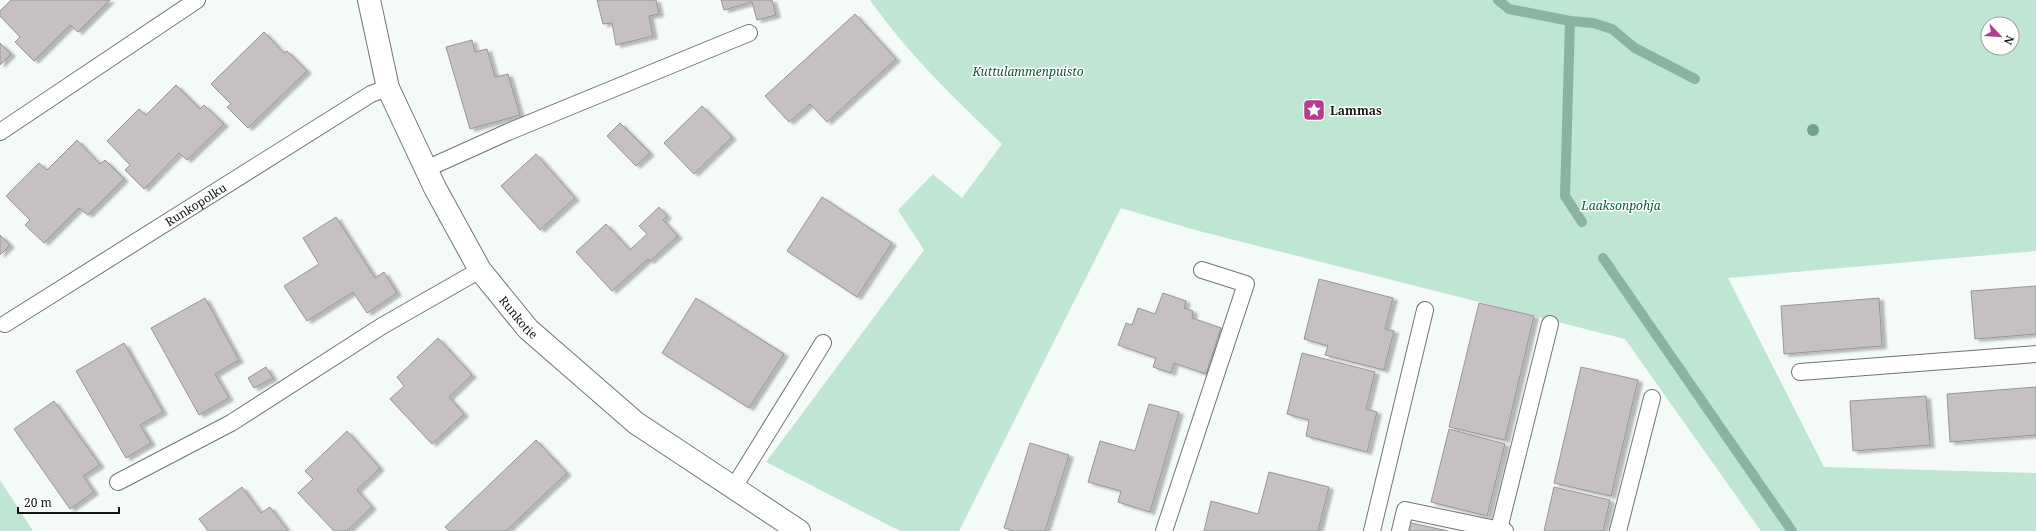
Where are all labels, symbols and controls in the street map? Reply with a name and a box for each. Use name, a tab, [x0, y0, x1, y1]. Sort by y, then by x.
north arrow	[1980, 16, 2020, 56]
text: N	[2001, 33, 2018, 48]
park label: Kuttulammenpuisto	[971, 63, 1084, 80]
place icon: Lammas	[1301, 97, 1327, 123]
place label: Lammas	[1330, 102, 1382, 119]
street label: Runkopolku	[161, 178, 230, 230]
park label: Laaksonpohja	[1580, 197, 1661, 214]
street label: Runkotie	[496, 292, 542, 342]
scale bar	[18, 489, 119, 515]
text: 20 m	[24, 494, 52, 511]

